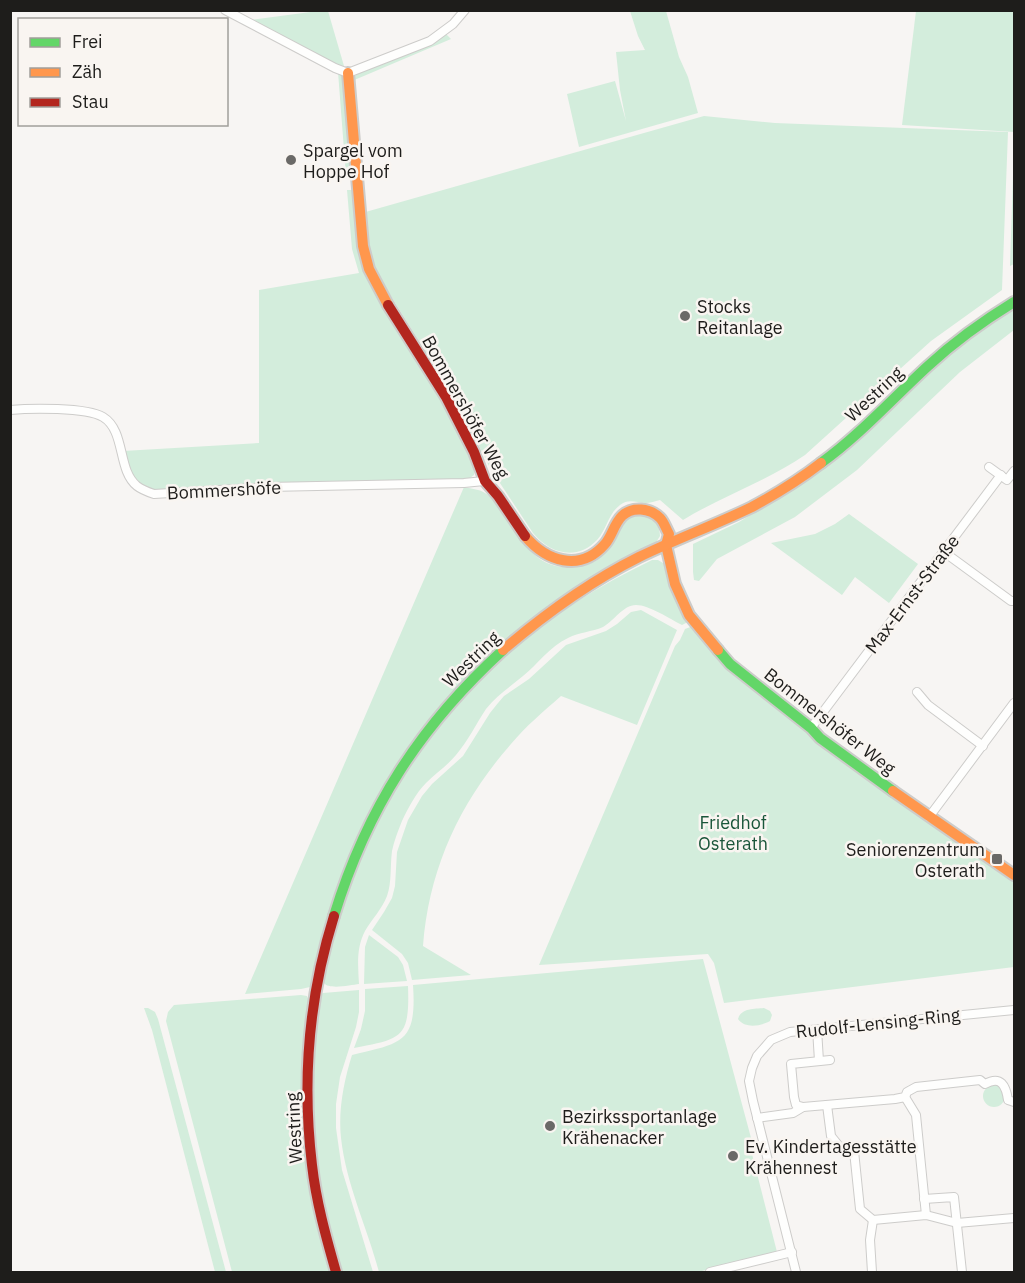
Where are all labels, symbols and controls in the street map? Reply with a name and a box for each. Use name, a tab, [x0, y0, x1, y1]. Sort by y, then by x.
legend	[18, 18, 228, 126]
text: Frei	[72, 30, 103, 53]
text: Zäh	[72, 60, 102, 83]
text: Stau	[72, 90, 109, 113]
place label: Spargel vom Hoppe Hof	[303, 139, 403, 183]
marker: Spargel vom Hoppe Hof	[284, 153, 298, 167]
place label: Stocks Reitanlage	[697, 295, 783, 339]
marker: Stocks Reitanlage	[678, 309, 692, 323]
street label: Bommershöfer Weg	[417, 331, 515, 483]
street label: Westring	[840, 361, 908, 427]
street label: Bommershöfe	[166, 476, 282, 504]
street label: Max-Ernst-Straße	[860, 530, 964, 658]
street label: Westring	[437, 626, 505, 692]
street label: Bommershöfer Weg	[760, 663, 901, 780]
park label: Friedhof Osterath	[698, 811, 768, 855]
place label: Seniorenzentrum Osterath	[846, 838, 985, 882]
marker: Seniorenzentrum Osterath	[990, 852, 1004, 866]
street label: Rudolf-Lensing-Ring	[795, 1003, 962, 1043]
street label: Westring	[281, 1091, 307, 1164]
place label: Bezirkssportanlage Krähenacker	[562, 1105, 717, 1149]
marker: Bezirkssportanlage Krähenacker	[543, 1119, 557, 1133]
place label: Ev. Kindertagesstätte Krähennest	[745, 1135, 917, 1179]
marker: Ev. Kindertagesstätte Krähennest	[726, 1149, 740, 1163]

